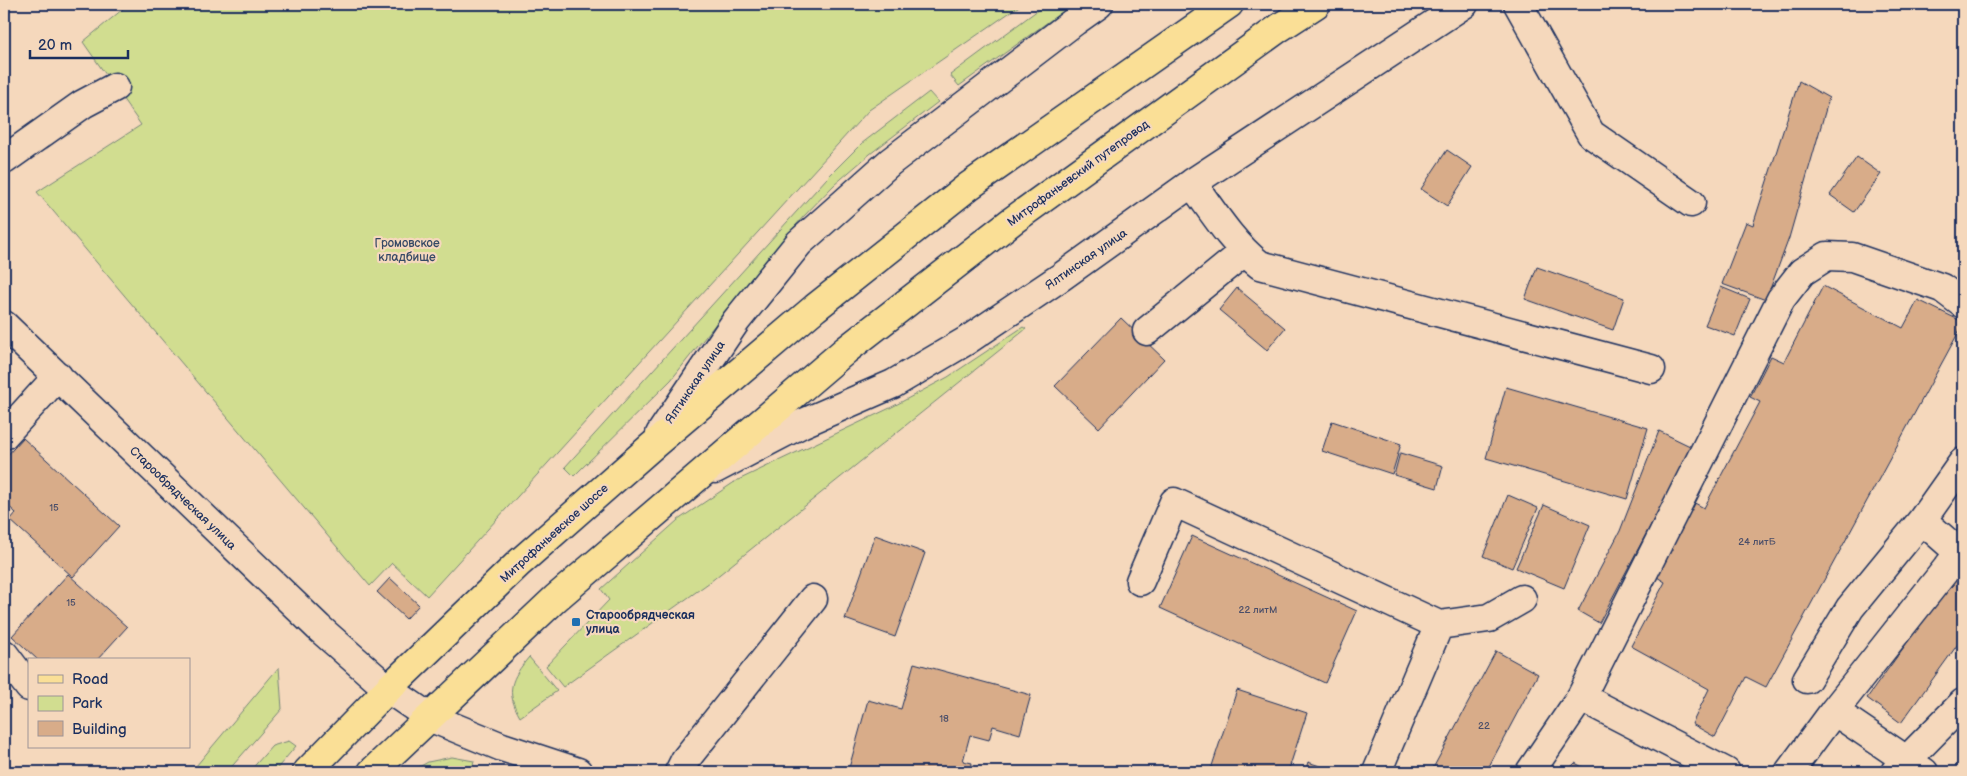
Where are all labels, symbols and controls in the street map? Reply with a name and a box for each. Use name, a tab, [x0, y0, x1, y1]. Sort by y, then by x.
scale bar	[30, 28, 128, 60]
text: 20 m	[38, 36, 72, 55]
street label: Митрофаньевский путепровод	[1005, 117, 1153, 230]
street label: Ялтинская улица	[1042, 226, 1130, 293]
park label: Громовское кладбище	[374, 236, 440, 265]
street label: Ялтинская улица	[662, 338, 729, 427]
street label: Старообрядческая улица	[126, 444, 239, 553]
street label: Митрофаньевское шоссе	[497, 481, 612, 586]
house number: 15	[49, 502, 59, 514]
house number: 24 литБ	[1738, 536, 1776, 548]
house number: 15	[66, 597, 76, 609]
house number: 22 литМ	[1239, 604, 1277, 616]
place label: Старообрядческая улица	[586, 608, 695, 637]
marker: Старообрядческая улица	[570, 616, 582, 628]
legend	[28, 658, 190, 748]
text: Road	[72, 670, 108, 689]
text: Park	[72, 694, 103, 713]
house number: 18	[939, 713, 949, 725]
text: Building	[72, 720, 127, 739]
house number: 22	[1478, 720, 1490, 732]

